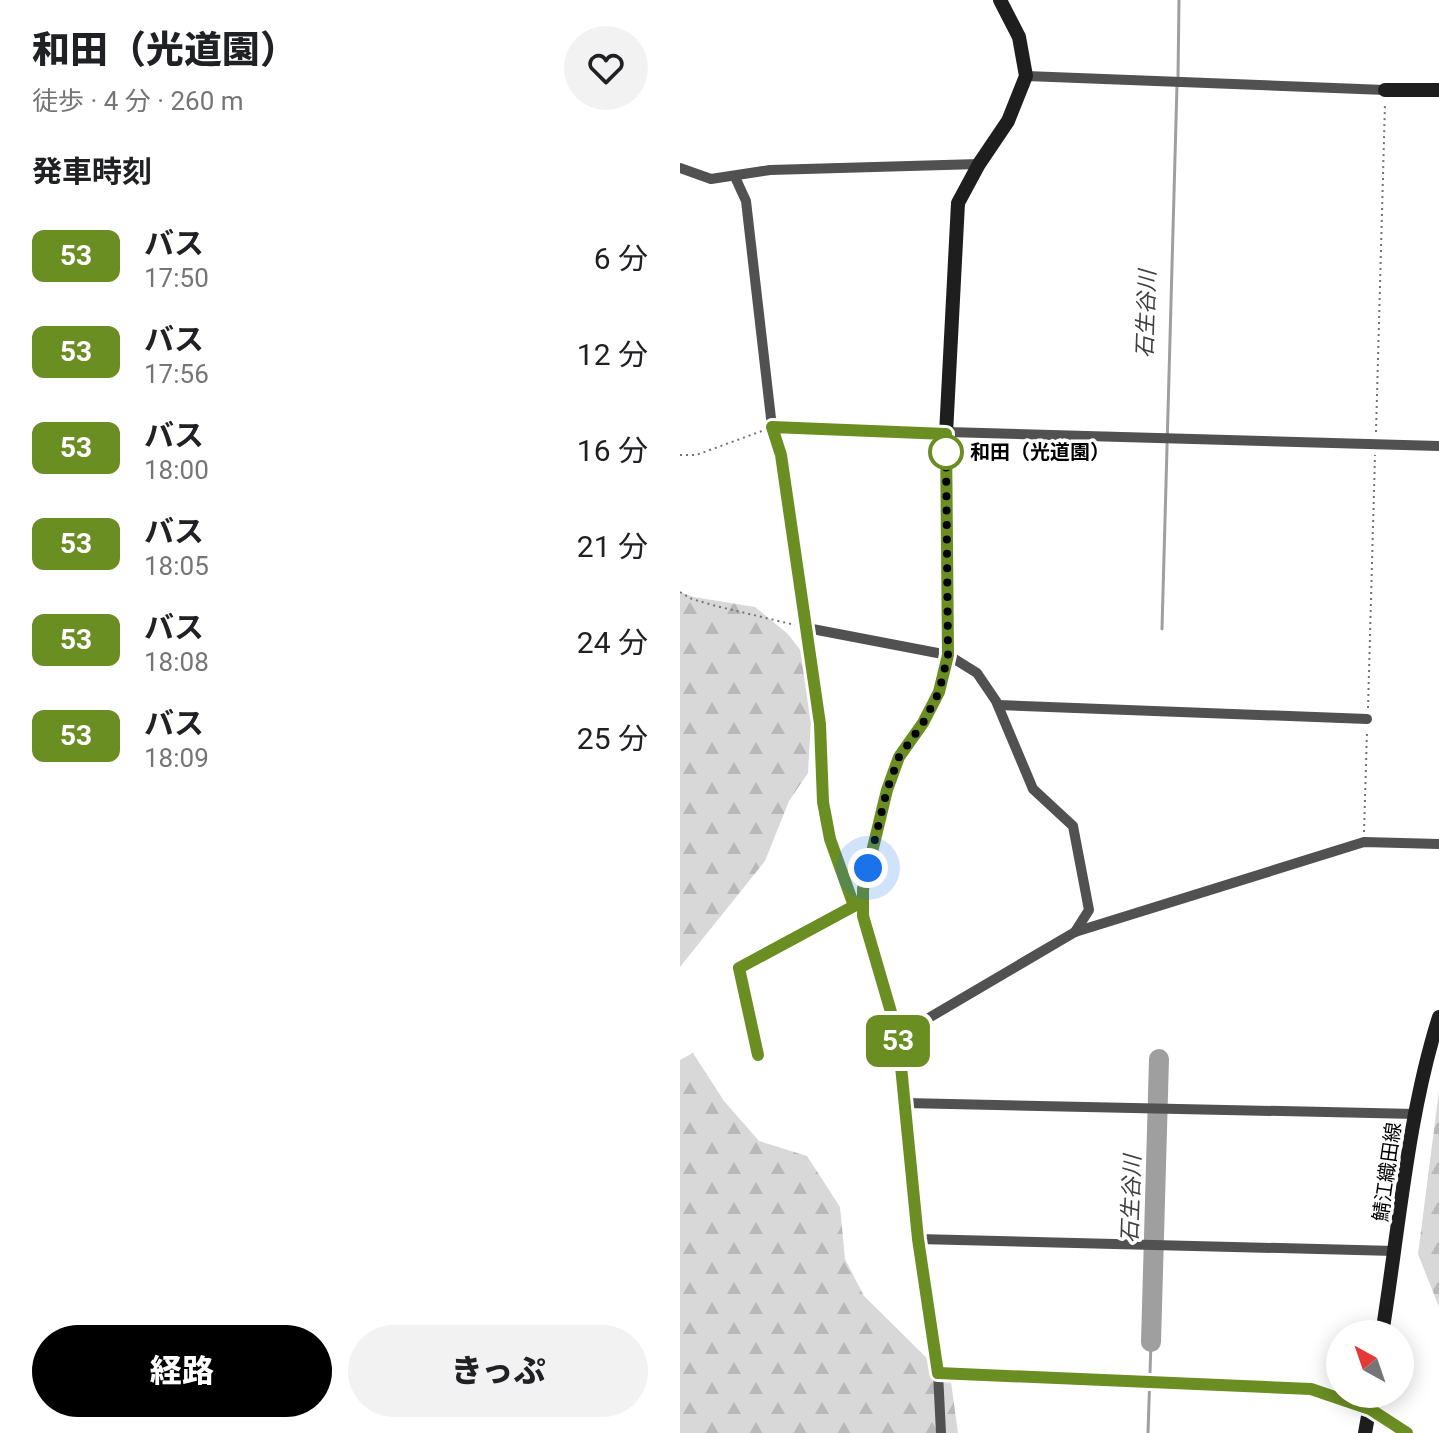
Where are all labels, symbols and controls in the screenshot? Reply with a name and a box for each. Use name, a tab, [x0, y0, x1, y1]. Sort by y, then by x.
button: heart	[564, 26, 648, 110]
text: 和田（光道園）	[32, 28, 298, 72]
text: 徒歩 · 4 分 · 260 m	[32, 86, 244, 116]
text: 発車時刻	[32, 154, 152, 189]
text: バス	[144, 226, 204, 261]
text: 53	[60, 239, 92, 272]
text: 6 分	[594, 241, 648, 276]
text: 17:50	[144, 263, 209, 293]
water label: 石生谷川	[1132, 268, 1160, 358]
text: バス	[144, 322, 204, 357]
text: 53	[60, 335, 92, 368]
text: 12 分	[577, 337, 648, 372]
text: 17:56	[144, 359, 209, 389]
text: バス	[144, 418, 204, 453]
text: 53	[60, 431, 92, 464]
text: 16 分	[577, 433, 648, 468]
marker: 和田（光道園）	[929, 435, 963, 469]
place label: 和田（光道園）	[970, 440, 1110, 464]
text: 18:00	[144, 455, 209, 485]
text: バス	[144, 514, 204, 549]
text: 53	[60, 527, 92, 560]
text: 21 分	[577, 529, 648, 564]
text: 18:05	[144, 551, 209, 581]
text: バス	[144, 610, 204, 645]
text: 53	[60, 623, 92, 656]
text: 24 分	[577, 625, 648, 660]
text: 18:08	[144, 647, 209, 677]
text: バス	[144, 706, 204, 741]
text: 53	[60, 719, 92, 752]
text: 25 分	[577, 721, 648, 756]
text: 18:09	[144, 743, 209, 773]
your location	[848, 848, 888, 888]
line badge: 53	[862, 1015, 934, 1067]
text: 53	[882, 1024, 914, 1057]
street label: 鯖江織田線	[1368, 1121, 1406, 1223]
water label: 石生谷川	[1117, 1153, 1145, 1243]
north arrow	[1326, 1320, 1414, 1408]
map controls	[1326, 1320, 1414, 1408]
button: 経路	[32, 1325, 332, 1417]
button: きっぷ	[348, 1325, 648, 1417]

